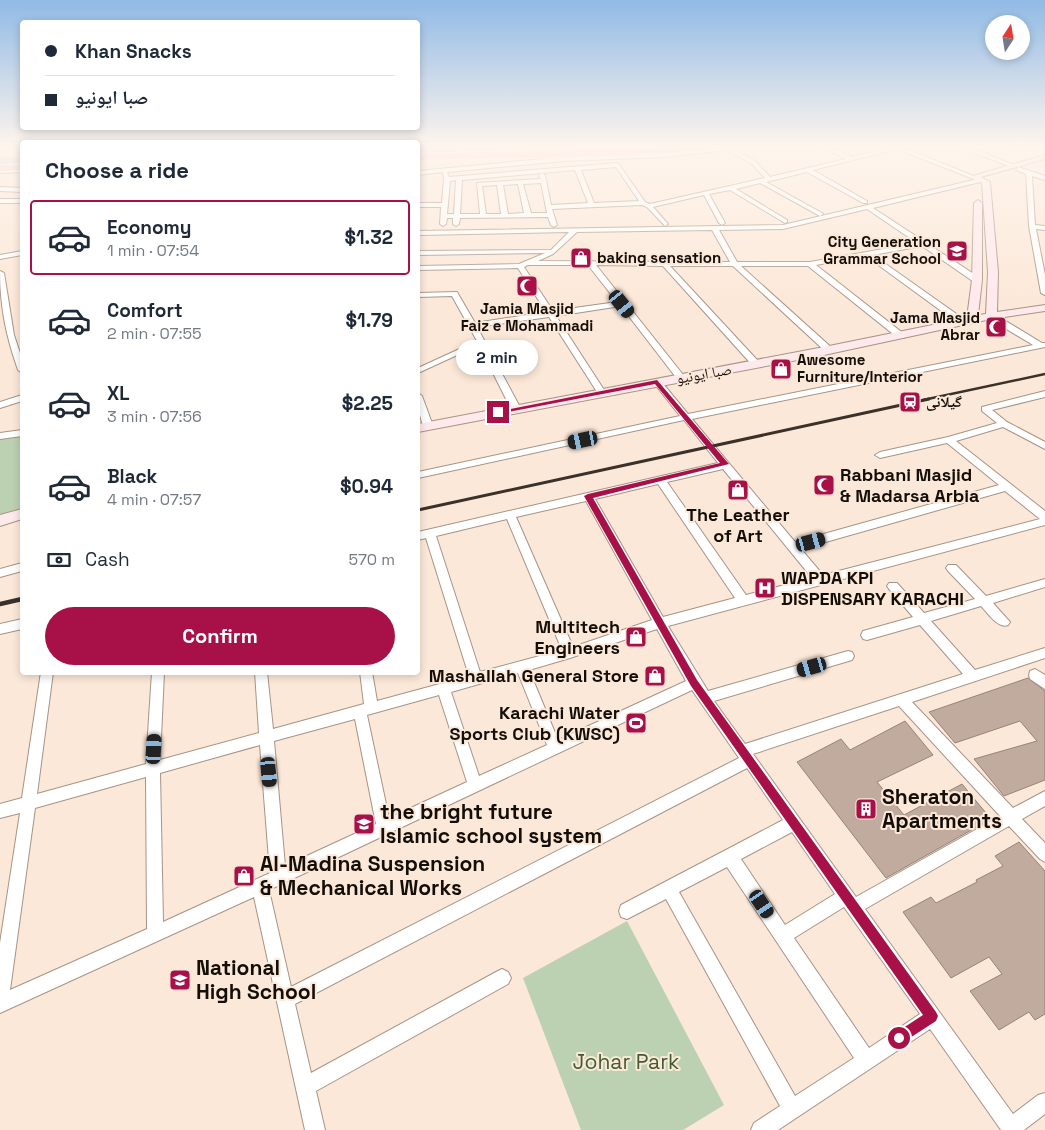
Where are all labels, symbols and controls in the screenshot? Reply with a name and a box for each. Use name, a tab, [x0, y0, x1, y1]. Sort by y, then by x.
north arrow	[985, 15, 1030, 60]
map controls	[985, 15, 1030, 60]
text: Khan Snacks	[75, 39, 192, 64]
text: صبا ایونیو	[75, 85, 148, 110]
text: Choose a ride	[45, 156, 189, 184]
icon: car	[47, 215, 92, 260]
text: Economy	[107, 215, 191, 240]
text: $1.32	[344, 225, 393, 250]
place label: City Generation Grammar School	[823, 232, 941, 268]
school or university icon: City Generation Grammar School	[945, 239, 969, 263]
text: 1 min · 07:54	[107, 240, 199, 261]
shop icon: baking sensation	[569, 246, 593, 270]
place label: baking sensation	[597, 248, 721, 267]
mosque icon: Jamia Masjid Faiz e Mohammadi	[515, 274, 539, 298]
car	[606, 288, 637, 320]
icon: car	[47, 298, 92, 343]
text: Comfort	[107, 298, 183, 323]
place label: Jamia Masjid Faiz e Mohammadi	[461, 299, 593, 335]
text: $1.79	[346, 308, 393, 333]
place label: Jama Masjid Abrar	[890, 308, 980, 344]
mosque icon: Jama Masjid Abrar	[984, 315, 1008, 339]
text: 2 min · 07:55	[107, 323, 202, 344]
callout: 2 min	[457, 340, 539, 374]
text: 2 min	[476, 347, 518, 368]
place label: Awesome Furniture/Interior	[797, 350, 923, 386]
shop icon: Awesome Furniture/Interior	[769, 357, 793, 381]
street label: صبا ایونیو	[675, 359, 733, 388]
icon: car	[47, 381, 92, 426]
text: XL	[107, 381, 130, 406]
station icon: گیلانی	[898, 390, 922, 414]
text: $2.25	[342, 391, 393, 416]
place label: گیلانی	[926, 392, 962, 411]
route end	[487, 401, 509, 423]
text: 3 min · 07:56	[107, 406, 202, 427]
car	[566, 430, 599, 450]
place label: Rabbani Masjid & Madarsa Arbia	[840, 463, 980, 507]
icon: car	[47, 464, 92, 509]
text: Black	[107, 464, 157, 489]
mosque icon: Rabbani Masjid & Madarsa Arbia	[812, 473, 836, 497]
text: $0.94	[340, 474, 393, 499]
shop icon: The Leather of Art	[726, 478, 750, 502]
text: 4 min · 07:57	[107, 489, 201, 510]
place label: The Leather of Art	[686, 503, 790, 547]
car	[794, 531, 827, 553]
icon: cash	[45, 546, 73, 574]
text: Cash	[85, 547, 130, 572]
text: 570 m	[349, 549, 395, 570]
place label: WAPDA KPI DISPENSARY KARACHI	[781, 566, 964, 610]
hospital icon: WAPDA KPI DISPENSARY KARACHI	[753, 576, 777, 600]
button: Confirm	[45, 607, 395, 665]
place label: Multitech Engineers	[534, 615, 620, 659]
shop icon: Multitech Engineers	[624, 625, 648, 649]
car	[795, 656, 828, 678]
place label: Mashallah General Store	[429, 664, 639, 687]
shop icon: Mashallah General Store	[643, 664, 667, 688]
place label: Karachi Water Sports Club (KWSC)	[450, 701, 620, 745]
sports icon: Karachi Water Sports Club (KWSC)	[624, 711, 648, 735]
car	[145, 734, 162, 764]
car	[260, 756, 277, 788]
place label: Sheraton Apartments	[882, 783, 1002, 834]
building icon: Sheraton Apartments	[854, 797, 878, 821]
place label: the bright future Islamic school system	[380, 798, 602, 849]
school or university icon: the bright future Islamic school system	[352, 812, 376, 836]
place label: Al-Madina Suspension & Mechanical Works	[260, 850, 485, 901]
shop icon: Al-Madina Suspension & Mechanical Works	[232, 864, 256, 888]
car	[747, 887, 776, 921]
place label: National High School	[196, 954, 316, 1005]
school or university icon: National High School	[168, 968, 192, 992]
route start	[888, 1027, 910, 1049]
park label: Johar Park	[573, 1048, 679, 1075]

